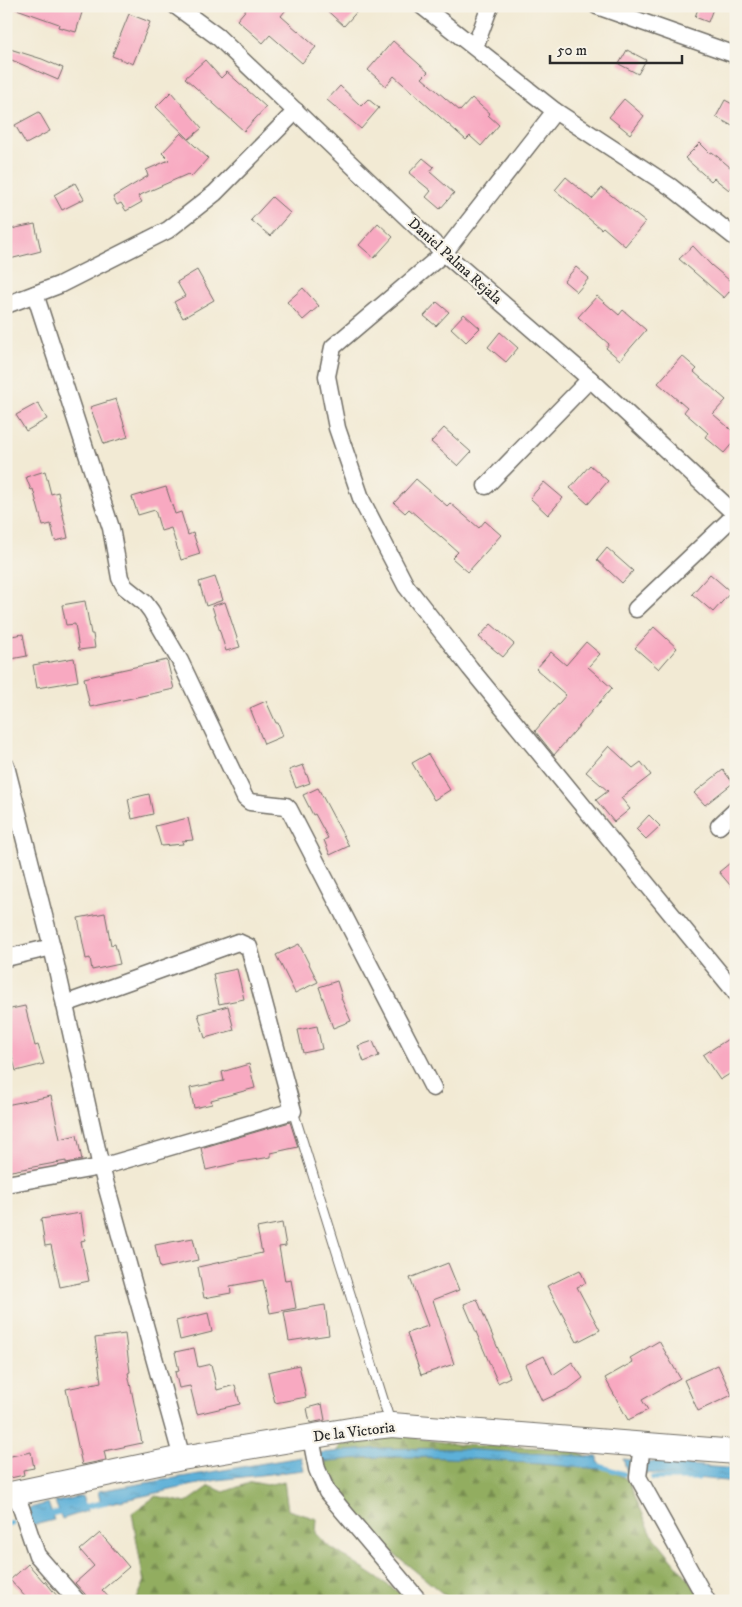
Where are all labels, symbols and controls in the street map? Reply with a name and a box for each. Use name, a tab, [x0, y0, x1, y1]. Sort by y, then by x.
scale bar	[550, 32, 682, 64]
text: 50 m	[557, 41, 587, 60]
street label: Daniel Palma Rejala	[404, 214, 507, 309]
street label: De la Victoria	[312, 1417, 397, 1446]

